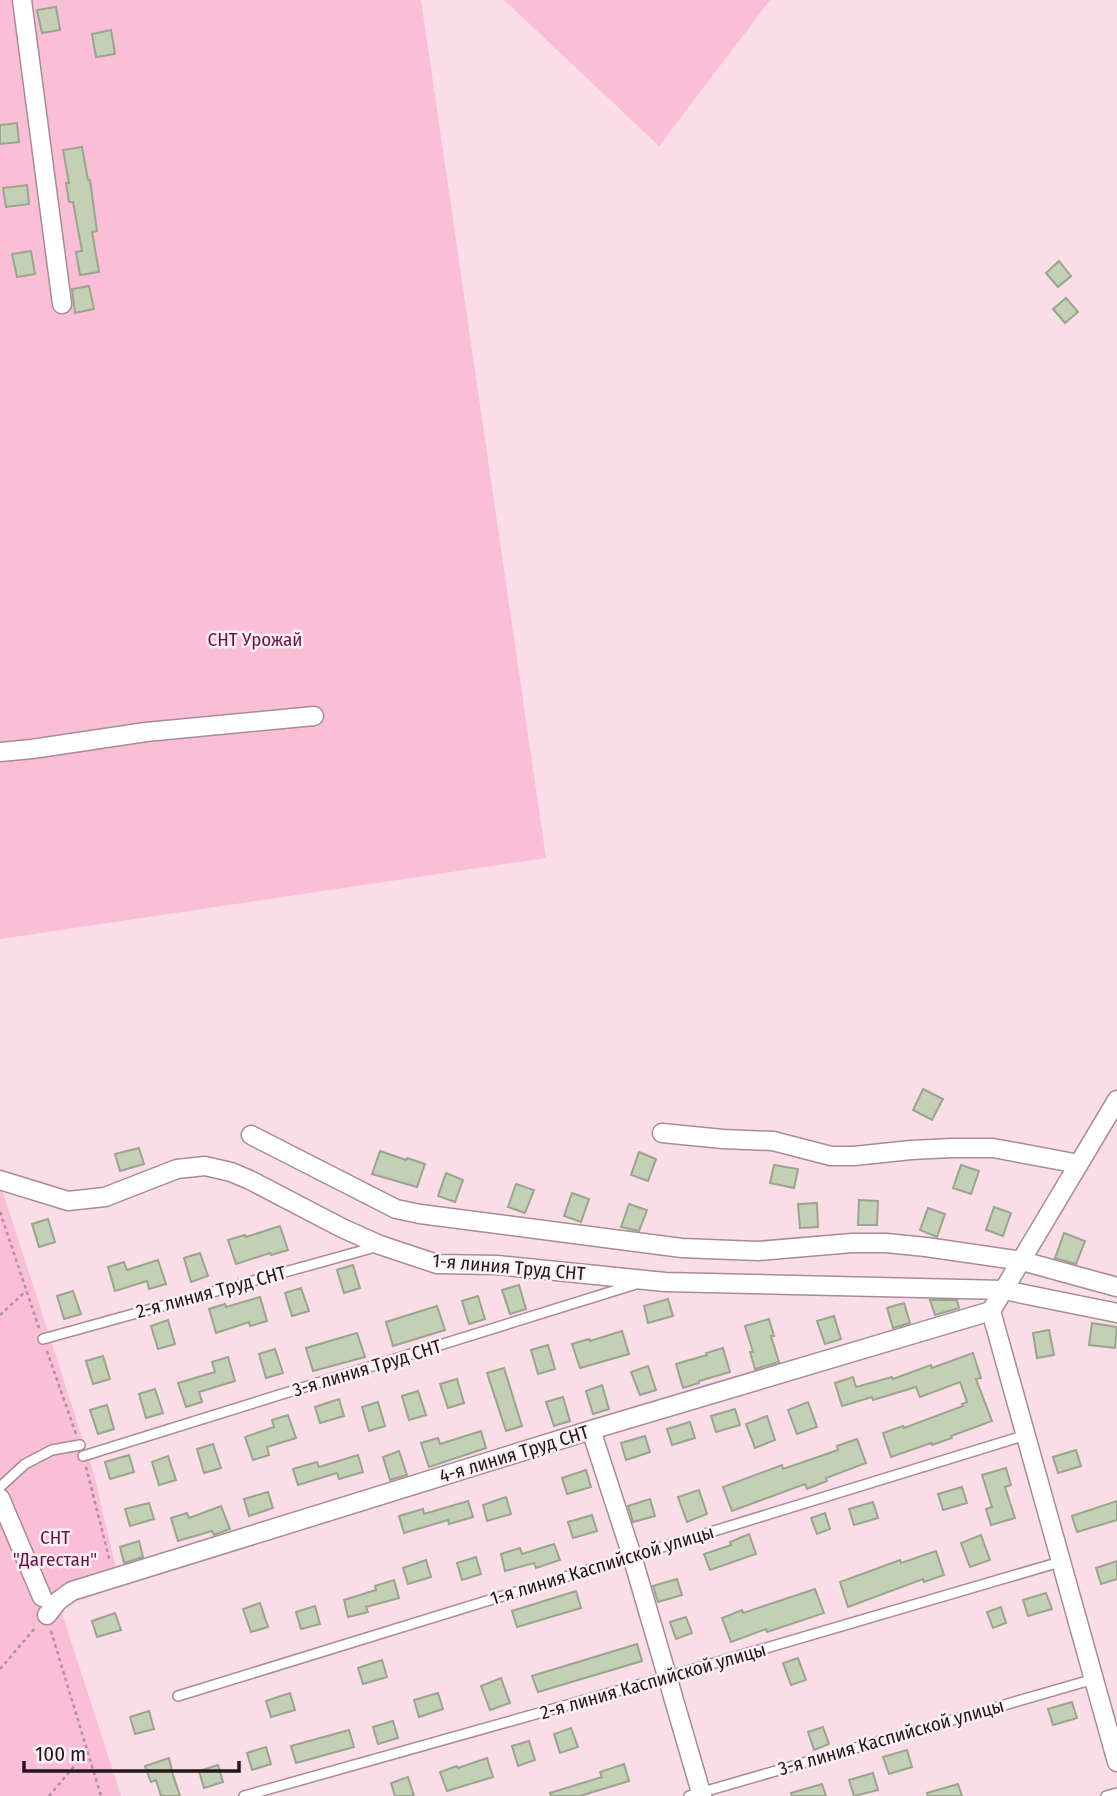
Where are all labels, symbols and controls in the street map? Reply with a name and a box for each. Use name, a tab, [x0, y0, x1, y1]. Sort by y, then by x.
park label: СНТ Урожай	[207, 628, 303, 651]
street label: 1-я линия Труд СНТ	[432, 1249, 587, 1285]
street label: 2-я линия Труд СНТ	[133, 1261, 289, 1323]
street label: 3-я линия Труд СНТ	[290, 1334, 444, 1402]
street label: 4-я линия Труд СНТ	[436, 1420, 592, 1488]
street label: 1-я линия Каспийской улицы	[487, 1520, 717, 1610]
park label: СНТ "Дагестан"	[13, 1526, 97, 1571]
street label: 2-я линия Каспийской улицы	[538, 1638, 768, 1724]
street label: 3-я линия Каспийской улицы	[775, 1694, 1007, 1780]
scale bar	[24, 1730, 240, 1774]
text: 100 m	[35, 1741, 86, 1767]

